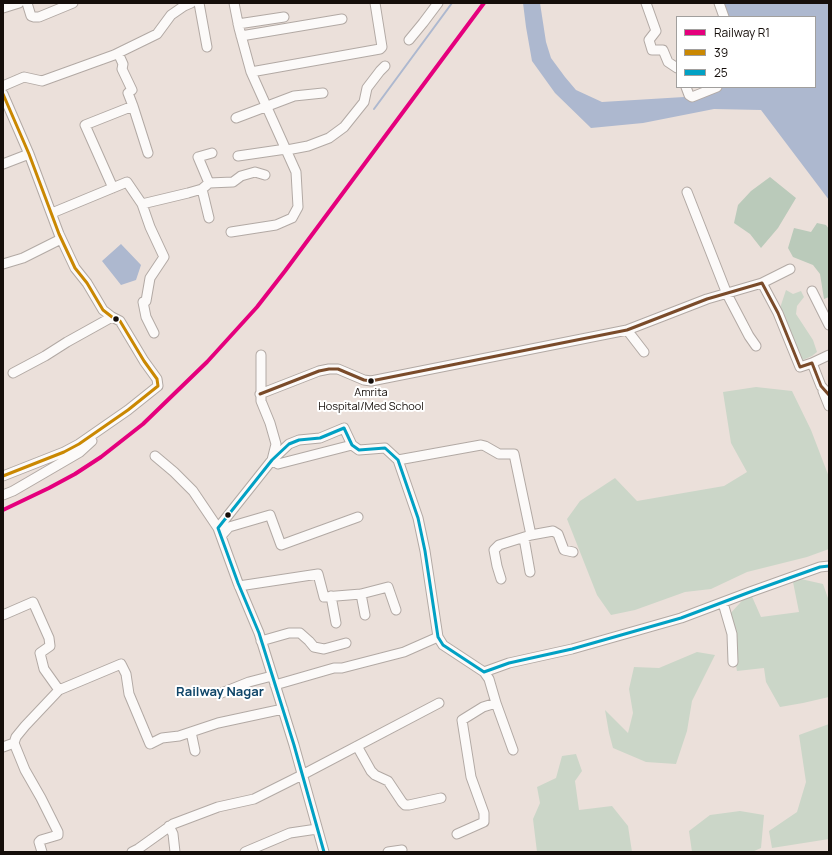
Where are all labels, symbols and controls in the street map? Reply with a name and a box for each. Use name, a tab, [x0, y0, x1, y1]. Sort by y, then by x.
legend	[676, 16, 816, 88]
text: Railway R1	[714, 24, 770, 41]
text: 39	[714, 44, 728, 61]
text: 25	[714, 64, 728, 81]
unlabelled marker	[111, 314, 121, 324]
marker: Amrita Hospital/Med School	[366, 376, 376, 386]
place label: Amrita Hospital/Med School	[318, 386, 424, 412]
unlabelled marker	[223, 510, 233, 520]
district label: Railway Nagar	[176, 684, 264, 700]

